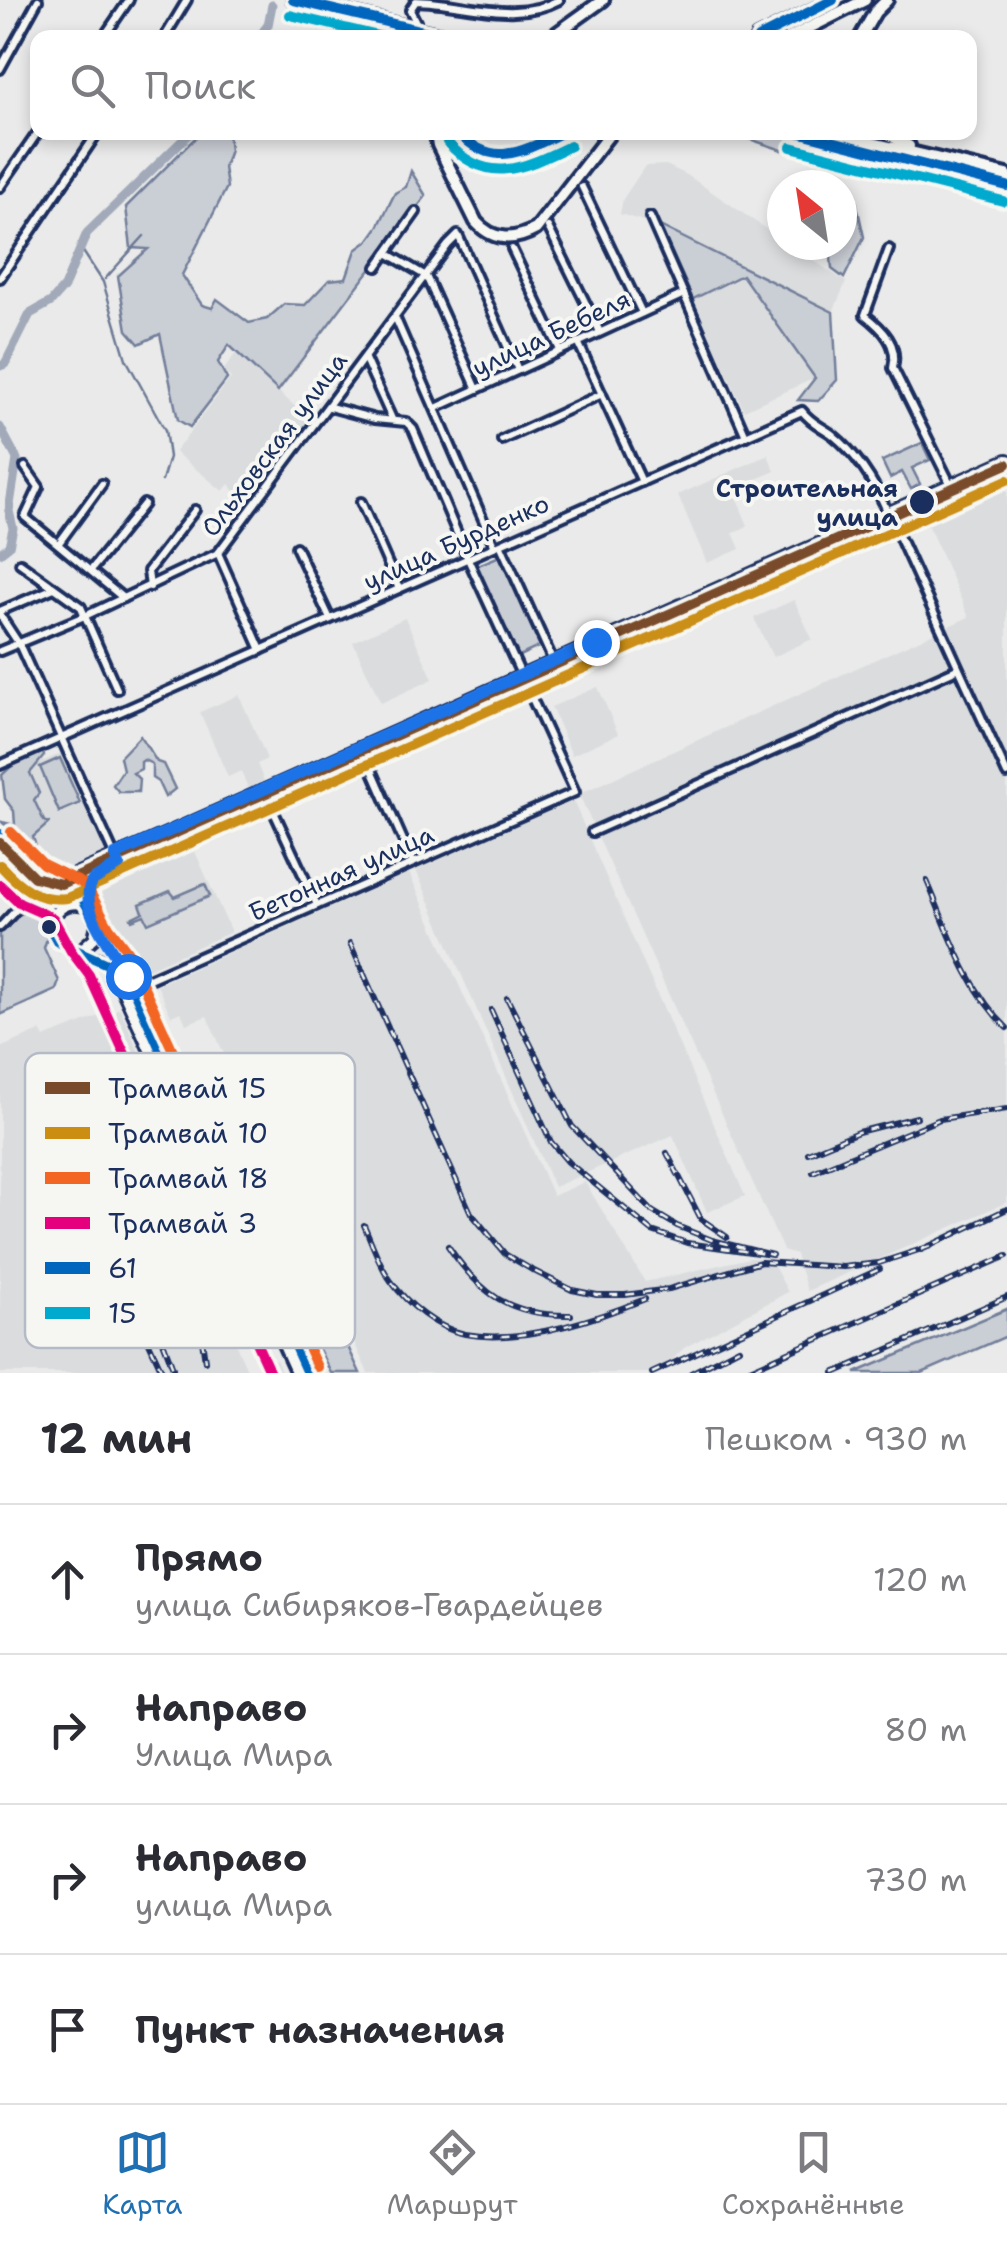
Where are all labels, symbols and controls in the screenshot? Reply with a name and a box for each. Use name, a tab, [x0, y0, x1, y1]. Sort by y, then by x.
search box	[30, 30, 977, 140]
icon: search	[65, 58, 120, 113]
text: Поиск	[145, 60, 256, 111]
north arrow	[767, 170, 857, 260]
street label: улица Бебеля	[466, 282, 636, 384]
street label: Ольховская улица	[193, 344, 355, 543]
place label: Строительная улица	[716, 471, 898, 534]
street label: улица Бурденко	[358, 486, 554, 598]
marker: Строительная улица	[907, 487, 937, 517]
route end	[574, 620, 620, 666]
street label: Бетонная улица	[243, 817, 439, 929]
unlabelled marker	[39, 917, 59, 937]
route start	[106, 954, 152, 1000]
legend	[25, 1053, 355, 1348]
text: Трамвай 15	[108, 1069, 266, 1107]
text: Трамвай 10	[108, 1114, 268, 1152]
text: Трамвай 18	[108, 1159, 269, 1197]
text: Трамвай 3	[108, 1204, 257, 1242]
text: 61	[108, 1249, 137, 1287]
text: 15	[108, 1294, 136, 1332]
text: 12 мин	[40, 1410, 193, 1466]
text: Пешком · 930 m	[705, 1417, 967, 1460]
text: Прямо	[135, 1532, 263, 1583]
icon: ahead	[40, 1552, 95, 1607]
text: 120 m	[873, 1558, 967, 1601]
text: улица Сибиряков-Гвардейцев	[135, 1583, 603, 1626]
text: Направо	[135, 1682, 308, 1733]
icon: right	[40, 1702, 95, 1757]
text: 80 m	[884, 1708, 967, 1751]
text: Улица Мира	[135, 1733, 332, 1776]
text: Направо	[135, 1832, 308, 1883]
icon: right	[40, 1852, 95, 1907]
text: 730 m	[864, 1858, 967, 1901]
text: улица Мира	[135, 1883, 332, 1926]
icon: arrive	[40, 2002, 95, 2057]
text: Пункт назначения	[135, 2004, 505, 2055]
tab: Карта	[102, 2125, 182, 2223]
tab: Маршрут	[387, 2125, 517, 2223]
tab: Сохранённые	[722, 2125, 905, 2223]

